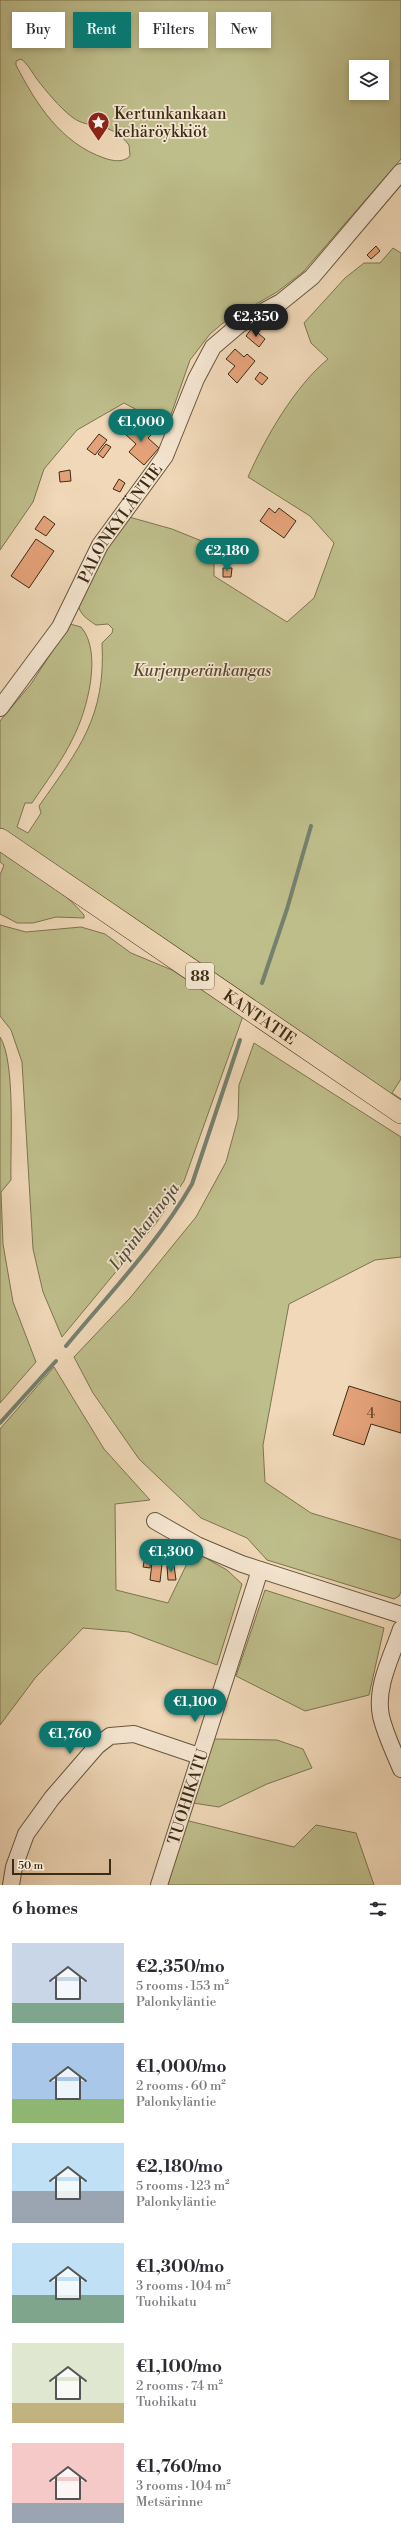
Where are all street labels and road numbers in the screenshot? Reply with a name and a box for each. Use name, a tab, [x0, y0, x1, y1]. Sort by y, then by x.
street label: PALONKYLÄNTIE	[74, 460, 167, 587]
road number: 88	[186, 963, 214, 989]
street label: KANTATIE	[219, 986, 300, 1049]
street label: TUOHIKATU	[164, 1746, 213, 1847]

